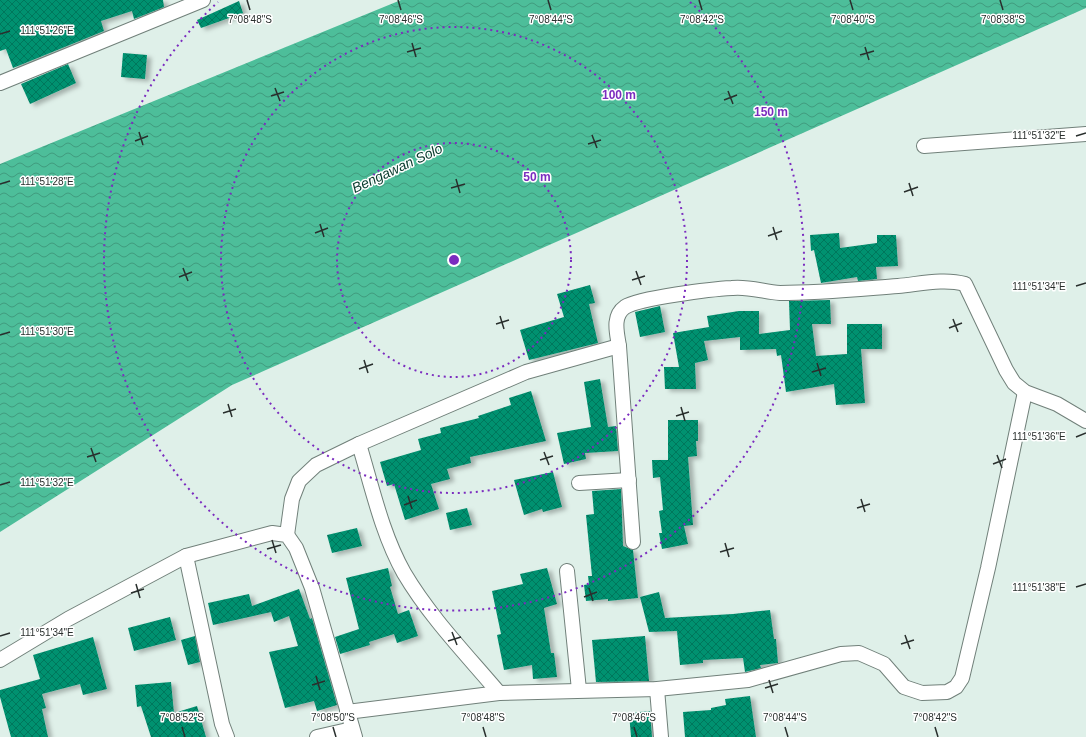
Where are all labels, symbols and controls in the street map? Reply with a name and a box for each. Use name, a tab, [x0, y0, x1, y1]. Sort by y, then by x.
text: 7°08'48"S	[228, 14, 272, 25]
text: 7°08'46"S	[379, 14, 423, 25]
text: 7°08'44"S	[529, 14, 573, 25]
text: 7°08'42"S	[680, 14, 724, 25]
text: 7°08'40"S	[831, 14, 875, 25]
text: 7°08'38"S	[981, 14, 1025, 25]
text: 111°51'26"E	[20, 25, 74, 36]
text: 100 m	[602, 88, 636, 102]
text: 150 m	[754, 105, 788, 119]
text: 111°51'32"E	[1012, 130, 1066, 141]
water label: Bengawan Solo	[349, 140, 445, 196]
text: 50 m	[523, 170, 551, 184]
text: 111°51'28"E	[20, 176, 74, 187]
centre of rings	[447, 253, 461, 267]
text: 111°51'34"E	[1012, 281, 1066, 292]
text: 111°51'30"E	[20, 326, 74, 337]
text: 111°51'36"E	[1012, 431, 1066, 442]
text: 111°51'32"E	[20, 477, 74, 488]
text: 111°51'38"E	[1012, 582, 1066, 593]
text: 111°51'34"E	[20, 627, 74, 638]
text: 7°08'52"S	[160, 712, 204, 723]
text: 7°08'50"S	[311, 712, 355, 723]
text: 7°08'48"S	[461, 712, 505, 723]
text: 7°08'46"S	[612, 712, 656, 723]
text: 7°08'44"S	[763, 712, 807, 723]
text: 7°08'42"S	[913, 712, 957, 723]

